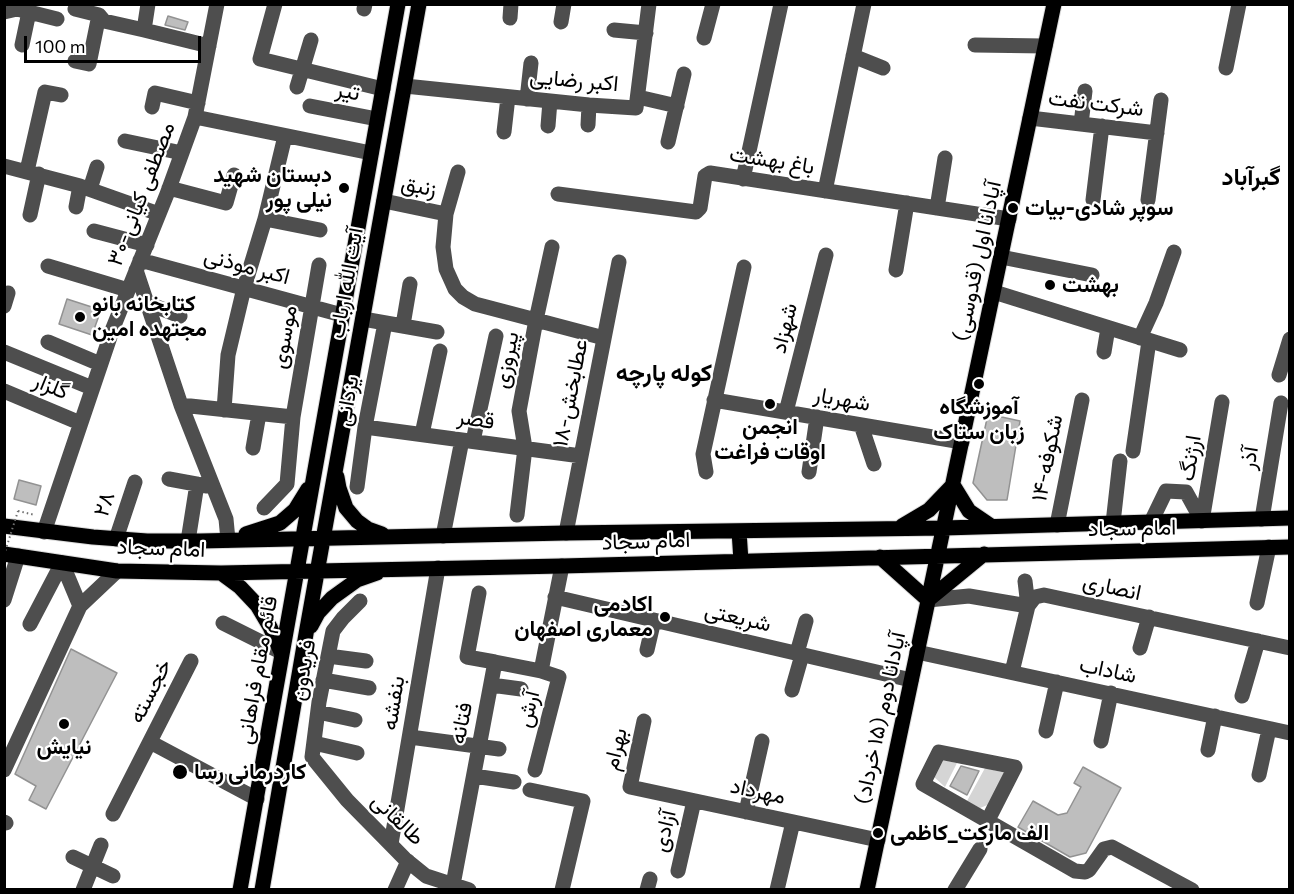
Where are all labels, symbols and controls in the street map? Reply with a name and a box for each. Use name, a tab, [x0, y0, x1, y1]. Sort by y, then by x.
scale bar	[27, 24, 204, 62]
text: 100 m	[35, 35, 85, 57]
street label: اکبر رضایی	[528, 63, 620, 97]
street label: تیر	[334, 76, 362, 106]
street label: شرکت نفت	[1047, 84, 1145, 122]
street label: ۳۰-مصطفی کیانی	[101, 118, 181, 270]
street label: باغ بهشت	[728, 140, 816, 180]
place label: دبستان شهید نیلی پور	[213, 162, 332, 214]
district label: گبرآباد	[1221, 163, 1281, 191]
street label: زنبق	[399, 169, 439, 203]
street label: آپادانا اول (قدوسی)	[947, 179, 1007, 343]
marker: دبستان شهید نیلی پور	[337, 181, 351, 195]
place label: سوپر شادی-بیات	[1025, 195, 1173, 221]
marker: سوپر شادی-بیات	[1006, 201, 1020, 215]
street label: آیت الله ارباب	[323, 226, 369, 340]
street label: اکبر موذنی	[201, 242, 293, 290]
place label: بهشت	[1062, 272, 1119, 298]
marker: بهشت	[1043, 278, 1057, 292]
place label: کتابخانه بانو مجتهده امین	[92, 291, 207, 342]
street label: شهزاد	[765, 300, 803, 356]
street label: موسوی	[265, 303, 303, 371]
marker: کتابخانه بانو مجتهده امین	[73, 310, 87, 324]
street label: پیروزی	[488, 329, 524, 391]
street label: ۱۸-عطابخش	[547, 337, 593, 449]
district label: کوله پارچه	[616, 359, 712, 387]
street label: گلزار	[29, 367, 73, 405]
street label: یزدانی	[330, 374, 364, 428]
marker: آموزشگاه زبان ستاک	[972, 377, 986, 391]
street label: شهریار	[812, 381, 872, 417]
place label: آموزشگاه زبان ستاک	[933, 394, 1025, 446]
marker: انجمن اوقات فراغت	[763, 397, 777, 411]
street label: قصر	[456, 403, 496, 435]
street label: ۱۴-شکوفه	[1026, 412, 1068, 504]
place label: انجمن اوقات فراغت	[714, 414, 826, 466]
street label: ارژنگ	[1173, 433, 1207, 483]
street label: آذر	[1234, 444, 1264, 472]
street label: ۲۸	[88, 488, 120, 520]
street label: امام سجاد	[1088, 514, 1176, 542]
street label: امام سجاد	[601, 526, 691, 556]
street label: امام سجاد	[116, 533, 206, 563]
street label: انصاری	[1080, 568, 1144, 606]
place label: اکادمی معماری اصفهان	[514, 591, 653, 642]
street label: قائم مقام فراهانی	[231, 594, 283, 746]
street label: شریعتی	[702, 597, 774, 637]
marker: اکادمی معماری اصفهان	[658, 610, 672, 624]
street label: آپادانا دوم (۱۵ خرداد)	[849, 630, 911, 806]
street label: فریدون	[285, 637, 321, 703]
street label: شاداب	[1077, 651, 1139, 689]
street label: خجسته	[123, 655, 177, 727]
street label: بنفشه	[376, 674, 410, 732]
street label: آرش	[511, 688, 545, 730]
street label: فتانه	[444, 700, 478, 746]
marker: نیایش	[57, 717, 71, 731]
street label: بهرام	[597, 725, 633, 773]
place label: نیایش	[36, 734, 92, 760]
place label: کاردرمانی رسا	[194, 759, 307, 785]
marker: کاردرمانی رسا	[171, 763, 189, 781]
street label: مهرداد	[728, 772, 788, 810]
street label: طالقانی	[366, 787, 430, 851]
street label: آزادی	[646, 807, 682, 855]
place label: الف مارکت_کاظمی	[890, 820, 1049, 846]
marker: الف مارکت_کاظمی	[871, 826, 885, 840]

